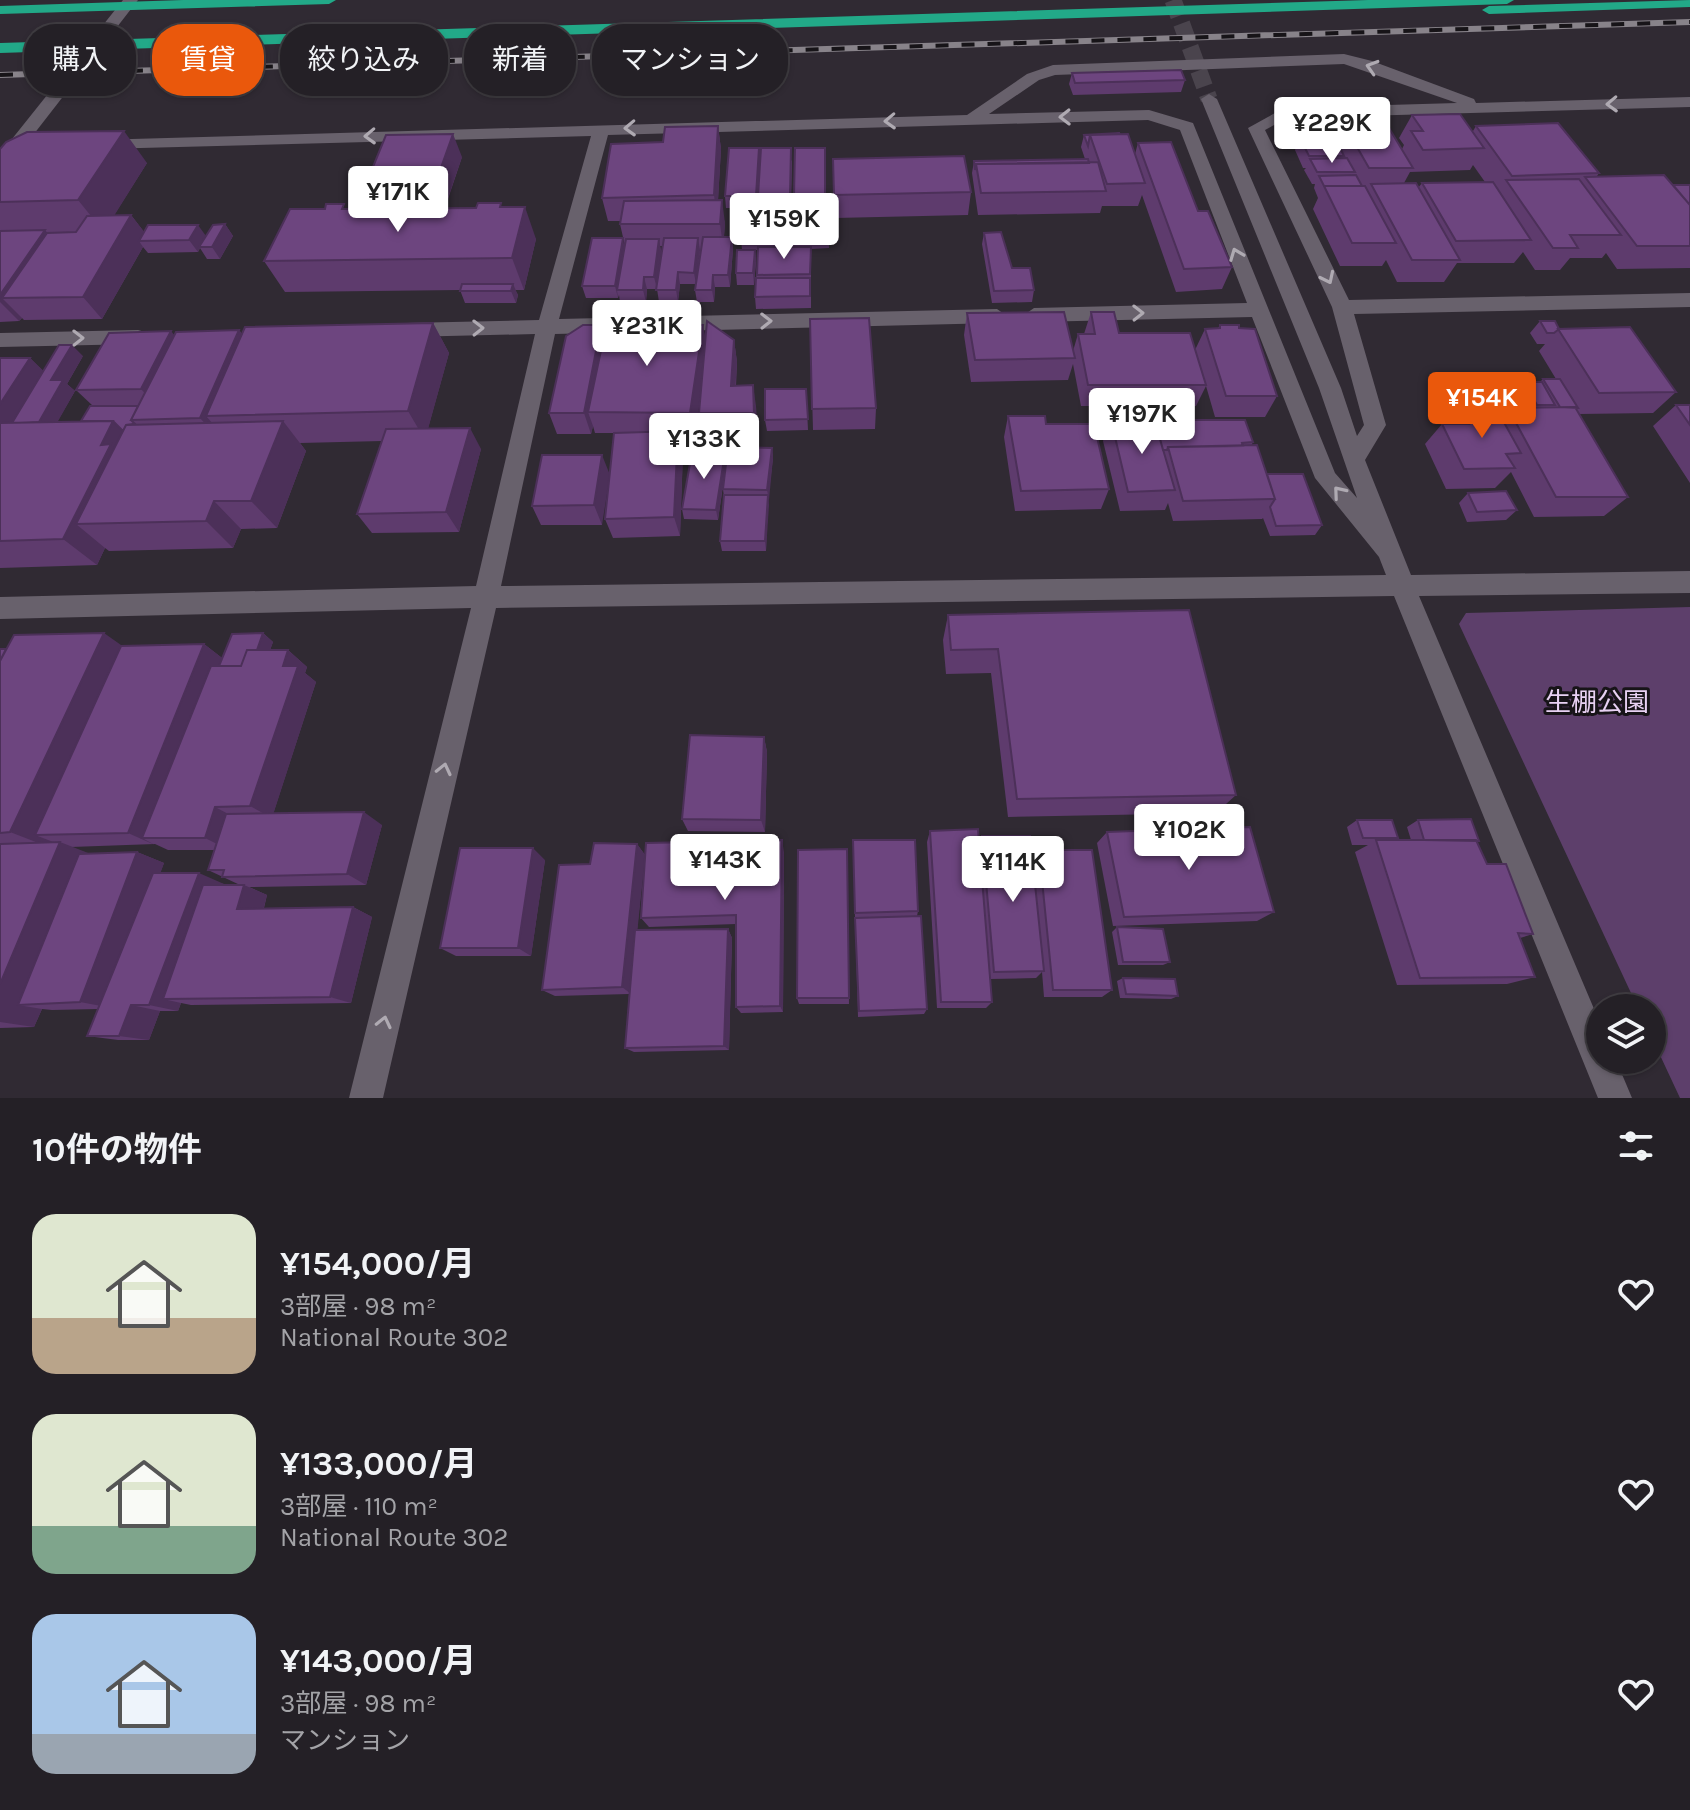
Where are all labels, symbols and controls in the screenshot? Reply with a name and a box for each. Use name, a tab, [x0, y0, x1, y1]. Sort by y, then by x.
chip: 購入	[24, 24, 136, 96]
chip: 賃貸	[152, 24, 264, 96]
chip: 絞り込み	[280, 24, 448, 96]
chip: 新着	[464, 24, 576, 96]
chip: マンション	[592, 24, 788, 96]
one-way arrow	[1366, 60, 1380, 76]
one-way arrow	[1605, 95, 1618, 113]
pin: ¥229K	[1276, 97, 1388, 165]
text: ¥229K	[1292, 107, 1372, 138]
one-way arrow	[1058, 108, 1071, 126]
one-way arrow	[883, 113, 896, 130]
one-way arrow	[623, 120, 636, 137]
one-way arrow	[363, 127, 376, 144]
pin: ¥171K	[342, 166, 454, 234]
text: ¥171K	[366, 176, 430, 207]
pin: ¥159K	[728, 193, 840, 261]
text: ¥159K	[748, 203, 820, 234]
one-way arrow	[1230, 248, 1246, 262]
one-way arrow	[1318, 270, 1334, 284]
pin: ¥231K	[591, 300, 703, 368]
one-way arrow	[1132, 304, 1145, 322]
text: ¥231K	[610, 310, 684, 341]
one-way arrow	[760, 313, 773, 330]
one-way arrow	[472, 319, 485, 337]
one-way arrow	[72, 329, 85, 347]
pin: ¥154K	[1426, 372, 1538, 440]
text: ¥154K	[1446, 382, 1518, 413]
pin: ¥197K	[1086, 388, 1198, 456]
text: ¥197K	[1107, 398, 1177, 429]
pin: ¥133K	[648, 413, 760, 481]
text: ¥133K	[667, 423, 741, 454]
one-way arrow	[1334, 487, 1349, 501]
park label: 生棚公園	[1545, 687, 1649, 718]
one-way arrow	[435, 763, 452, 777]
pin: ¥102K	[1133, 804, 1245, 872]
text: ¥102K	[1152, 814, 1226, 845]
pin: ¥143K	[669, 834, 781, 902]
pin: ¥114K	[957, 836, 1069, 904]
text: ¥143K	[688, 844, 762, 875]
text: ¥114K	[980, 846, 1046, 877]
map controls	[1586, 994, 1666, 1074]
button: layers	[1586, 994, 1666, 1074]
one-way arrow	[375, 1016, 392, 1030]
icon: filters	[1614, 1124, 1658, 1168]
text: 10件の物件	[32, 1130, 202, 1170]
text: ¥154,000/月	[280, 1244, 475, 1284]
icon: home	[96, 1246, 192, 1342]
icon: heart	[1614, 1272, 1658, 1316]
text: 3部屋 · 98 m²	[280, 1291, 436, 1322]
text: National Route 302	[280, 1322, 508, 1353]
text: ¥133,000/月	[280, 1444, 478, 1484]
icon: home	[96, 1446, 192, 1542]
icon: heart	[1614, 1472, 1658, 1516]
text: 3部屋 · 110 m²	[280, 1491, 438, 1522]
text: National Route 302	[280, 1522, 508, 1553]
text: ¥143,000/月	[280, 1641, 477, 1681]
icon: home	[96, 1646, 192, 1742]
icon: heart	[1614, 1672, 1658, 1716]
text: 3部屋 · 98 m²	[280, 1688, 436, 1719]
text: マンション	[280, 1725, 410, 1756]

